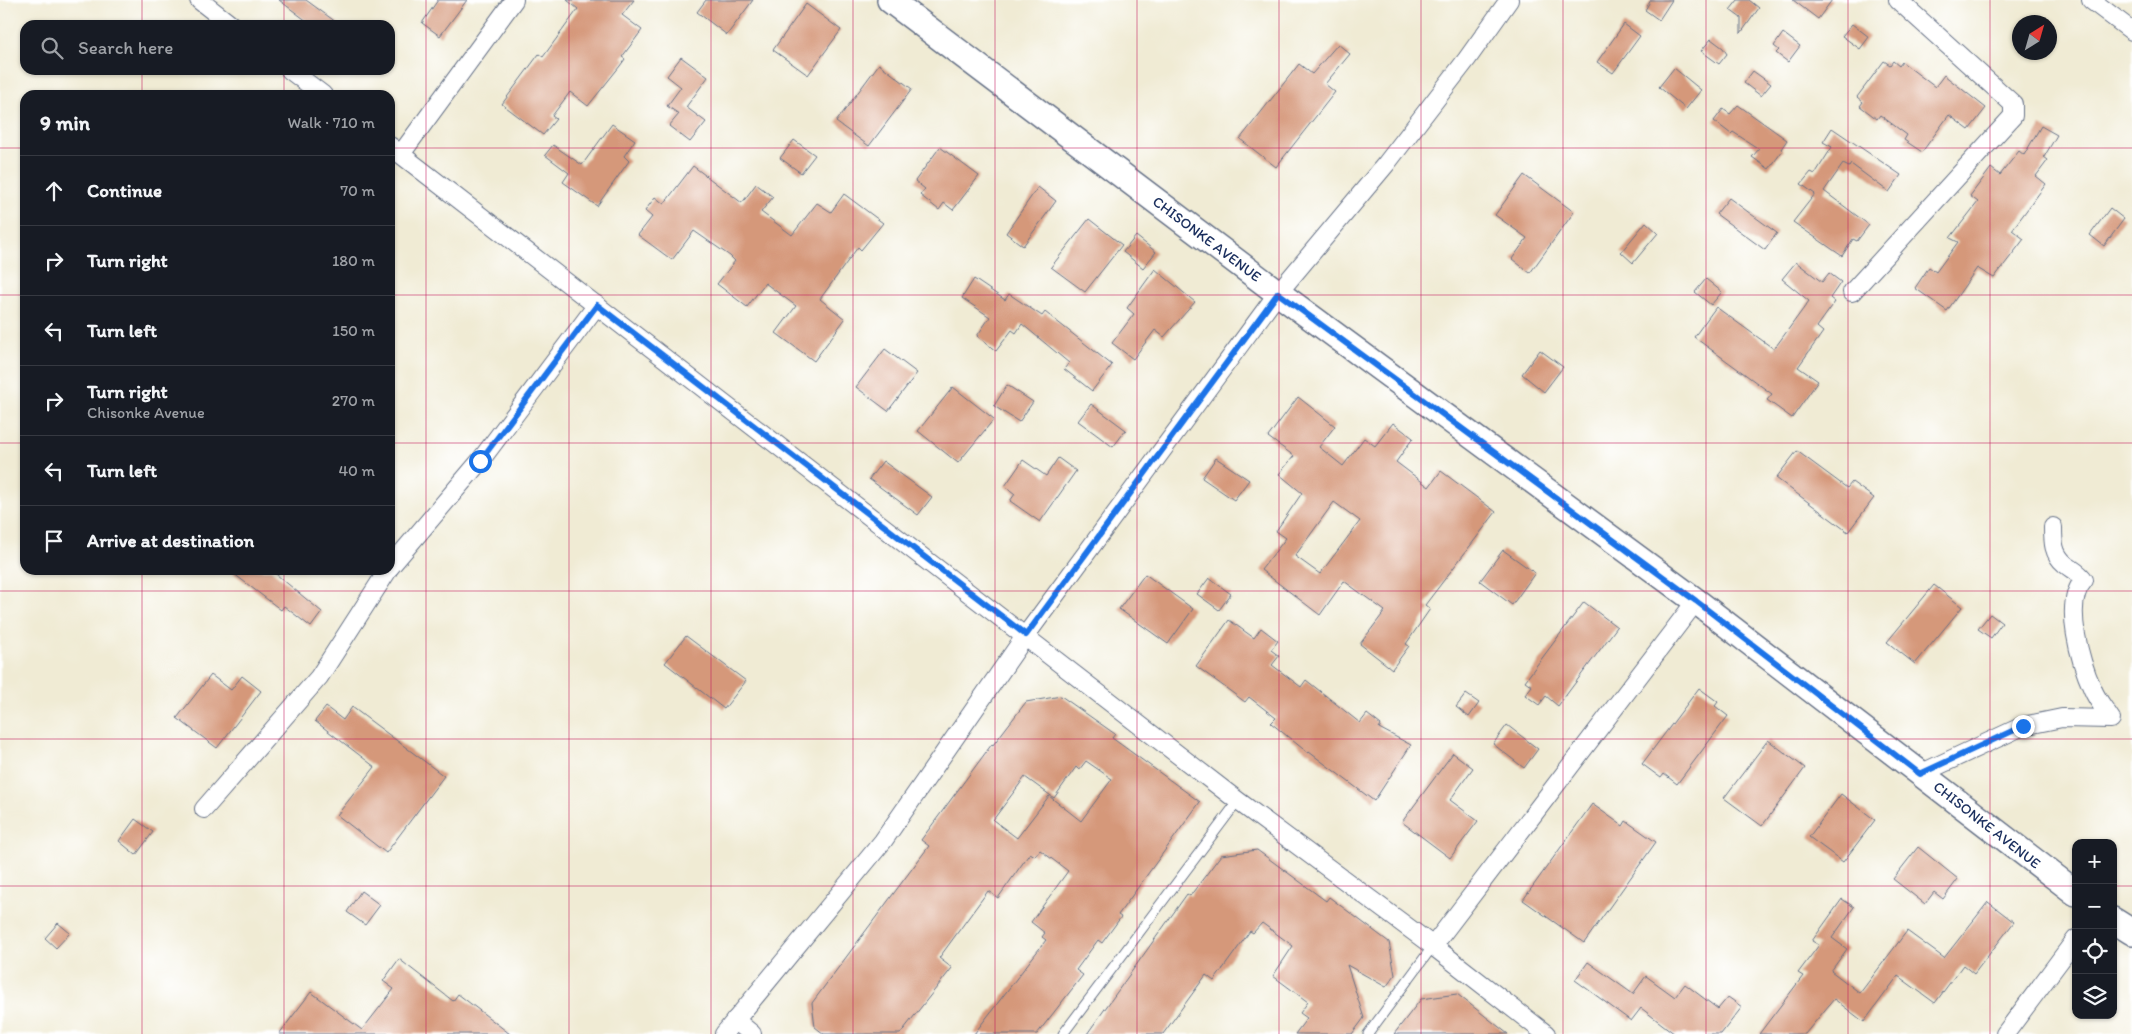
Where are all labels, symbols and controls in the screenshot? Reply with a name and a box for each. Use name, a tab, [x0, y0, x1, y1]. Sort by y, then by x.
north arrow	[2012, 15, 2057, 60]
search box	[20, 20, 395, 75]
icon: search	[38, 34, 66, 62]
text: Search here	[78, 36, 173, 59]
text: 9 min	[40, 110, 90, 135]
text: Walk · 710 m	[288, 113, 375, 132]
icon: ahead	[40, 177, 68, 205]
text: Continue	[87, 179, 162, 202]
text: 70 m	[340, 181, 375, 200]
street label: CHISONKE AVENUE	[1149, 192, 1265, 286]
icon: right	[40, 247, 68, 275]
text: Turn right	[87, 249, 168, 272]
text: 180 m	[332, 251, 375, 270]
icon: left	[40, 317, 68, 345]
text: Turn left	[87, 319, 157, 342]
text: 150 m	[332, 321, 375, 340]
text: Turn right	[87, 380, 168, 403]
icon: right	[40, 387, 68, 415]
text: 270 m	[332, 391, 375, 410]
text: Chisonke Avenue	[87, 403, 205, 422]
route start	[469, 450, 492, 473]
icon: left	[40, 457, 68, 485]
text: Turn left	[87, 459, 157, 482]
text: 40 m	[338, 461, 375, 480]
icon: arrive	[40, 527, 68, 555]
text: Arrive at destination	[87, 529, 254, 552]
route end	[2012, 715, 2035, 738]
street label: CHISONKE AVENUE	[1930, 777, 2044, 873]
map controls	[2072, 839, 2117, 1019]
button: +	[2072, 839, 2117, 884]
button: −	[2072, 884, 2117, 929]
button: locate	[2072, 929, 2117, 974]
button: layers	[2072, 974, 2117, 1019]

